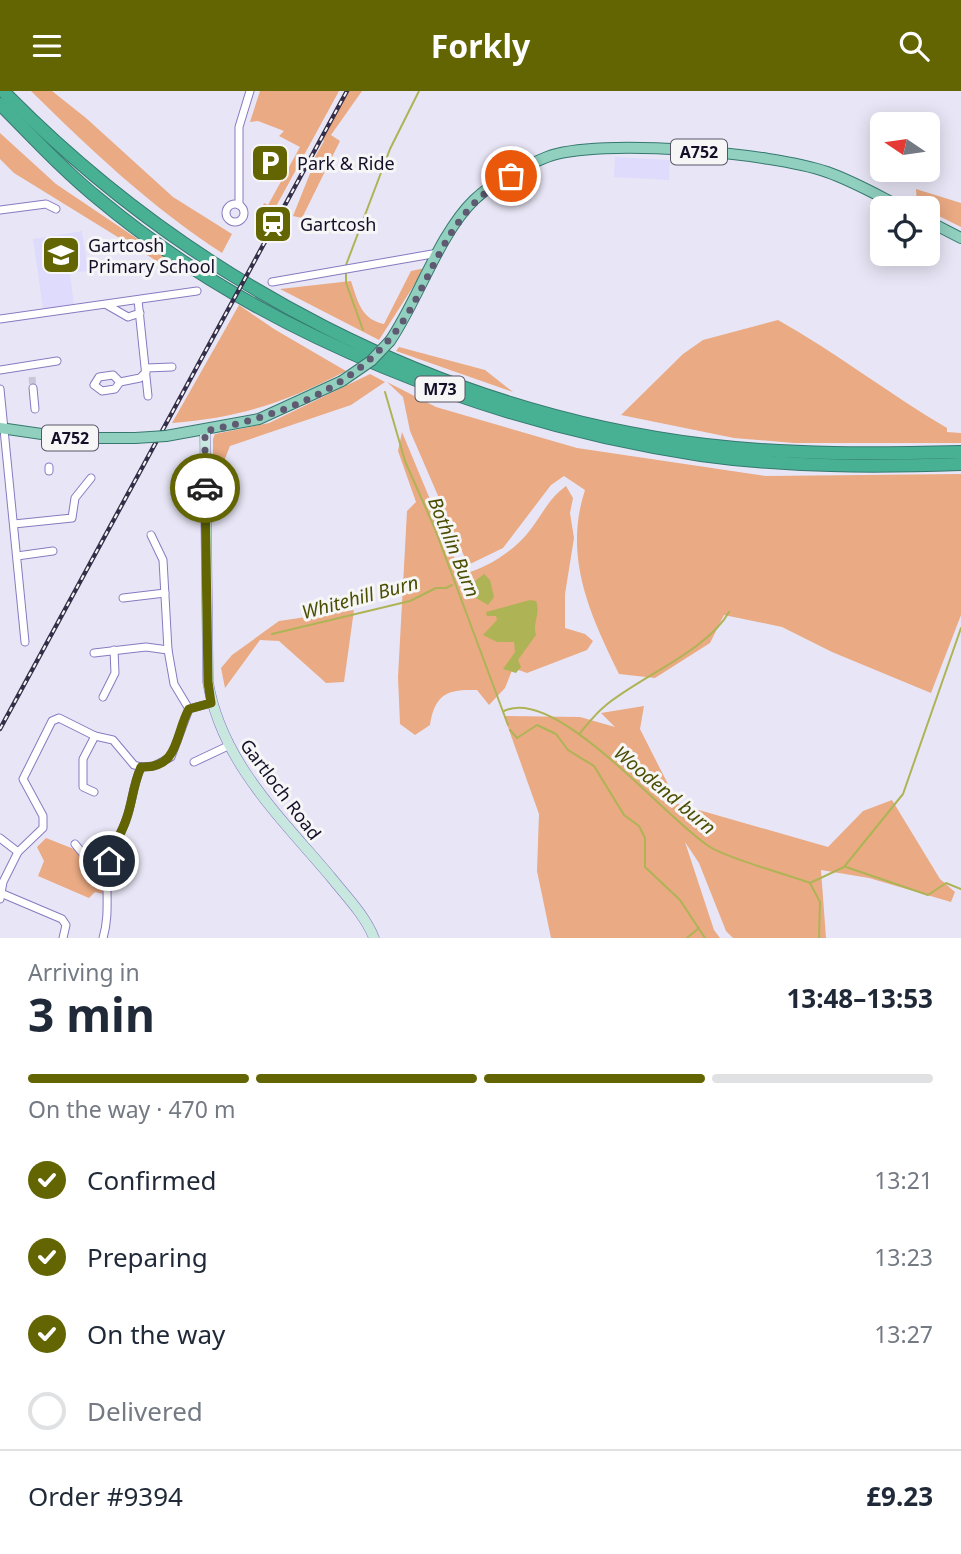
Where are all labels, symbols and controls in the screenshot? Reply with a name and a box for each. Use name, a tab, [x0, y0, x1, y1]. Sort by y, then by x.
text: Forkly	[431, 24, 530, 67]
icon: menu	[28, 27, 66, 65]
icon: search	[895, 27, 933, 65]
north arrow	[870, 112, 940, 182]
map controls	[870, 112, 940, 266]
road number: A752	[671, 139, 727, 165]
parking icon: Park & Ride	[249, 142, 291, 184]
pin	[481, 146, 541, 206]
place label: Park & Ride	[297, 151, 395, 175]
icon: bag	[492, 157, 530, 195]
button: locate	[870, 196, 940, 266]
station icon: Gartcosh	[252, 203, 294, 245]
place label: Gartcosh	[300, 212, 376, 236]
place label: Gartcosh Primary School	[88, 233, 215, 278]
school or university icon: Gartcosh Primary School	[40, 234, 82, 276]
road number: M73	[416, 377, 464, 401]
road number: A752	[42, 425, 98, 451]
courier	[170, 453, 240, 523]
icon: car	[186, 469, 224, 507]
water label: Bothlin Burn	[422, 493, 486, 601]
water label: Whitehill Burn	[299, 569, 421, 625]
street label: Gartloch Road	[235, 734, 327, 844]
water label: Woodend burn	[609, 740, 721, 840]
pin	[79, 831, 139, 891]
icon: home	[90, 842, 128, 880]
text: Arriving in	[28, 956, 140, 988]
text: 13:48–13:53	[786, 980, 933, 1016]
text: 3 min	[28, 983, 155, 1045]
text: On the way · 470 m	[28, 1093, 235, 1125]
icon: check	[28, 1161, 66, 1199]
text: Confirmed	[87, 1162, 217, 1198]
text: 13:21	[874, 1164, 933, 1196]
icon: check	[28, 1238, 66, 1276]
text: Preparing	[87, 1239, 208, 1275]
text: 13:23	[874, 1241, 933, 1273]
icon: check	[28, 1315, 66, 1353]
text: On the way	[87, 1316, 225, 1352]
text: 13:27	[874, 1318, 933, 1350]
text: Delivered	[87, 1393, 203, 1429]
text: Order #9394	[28, 1478, 183, 1514]
text: £9.23	[866, 1478, 933, 1514]

